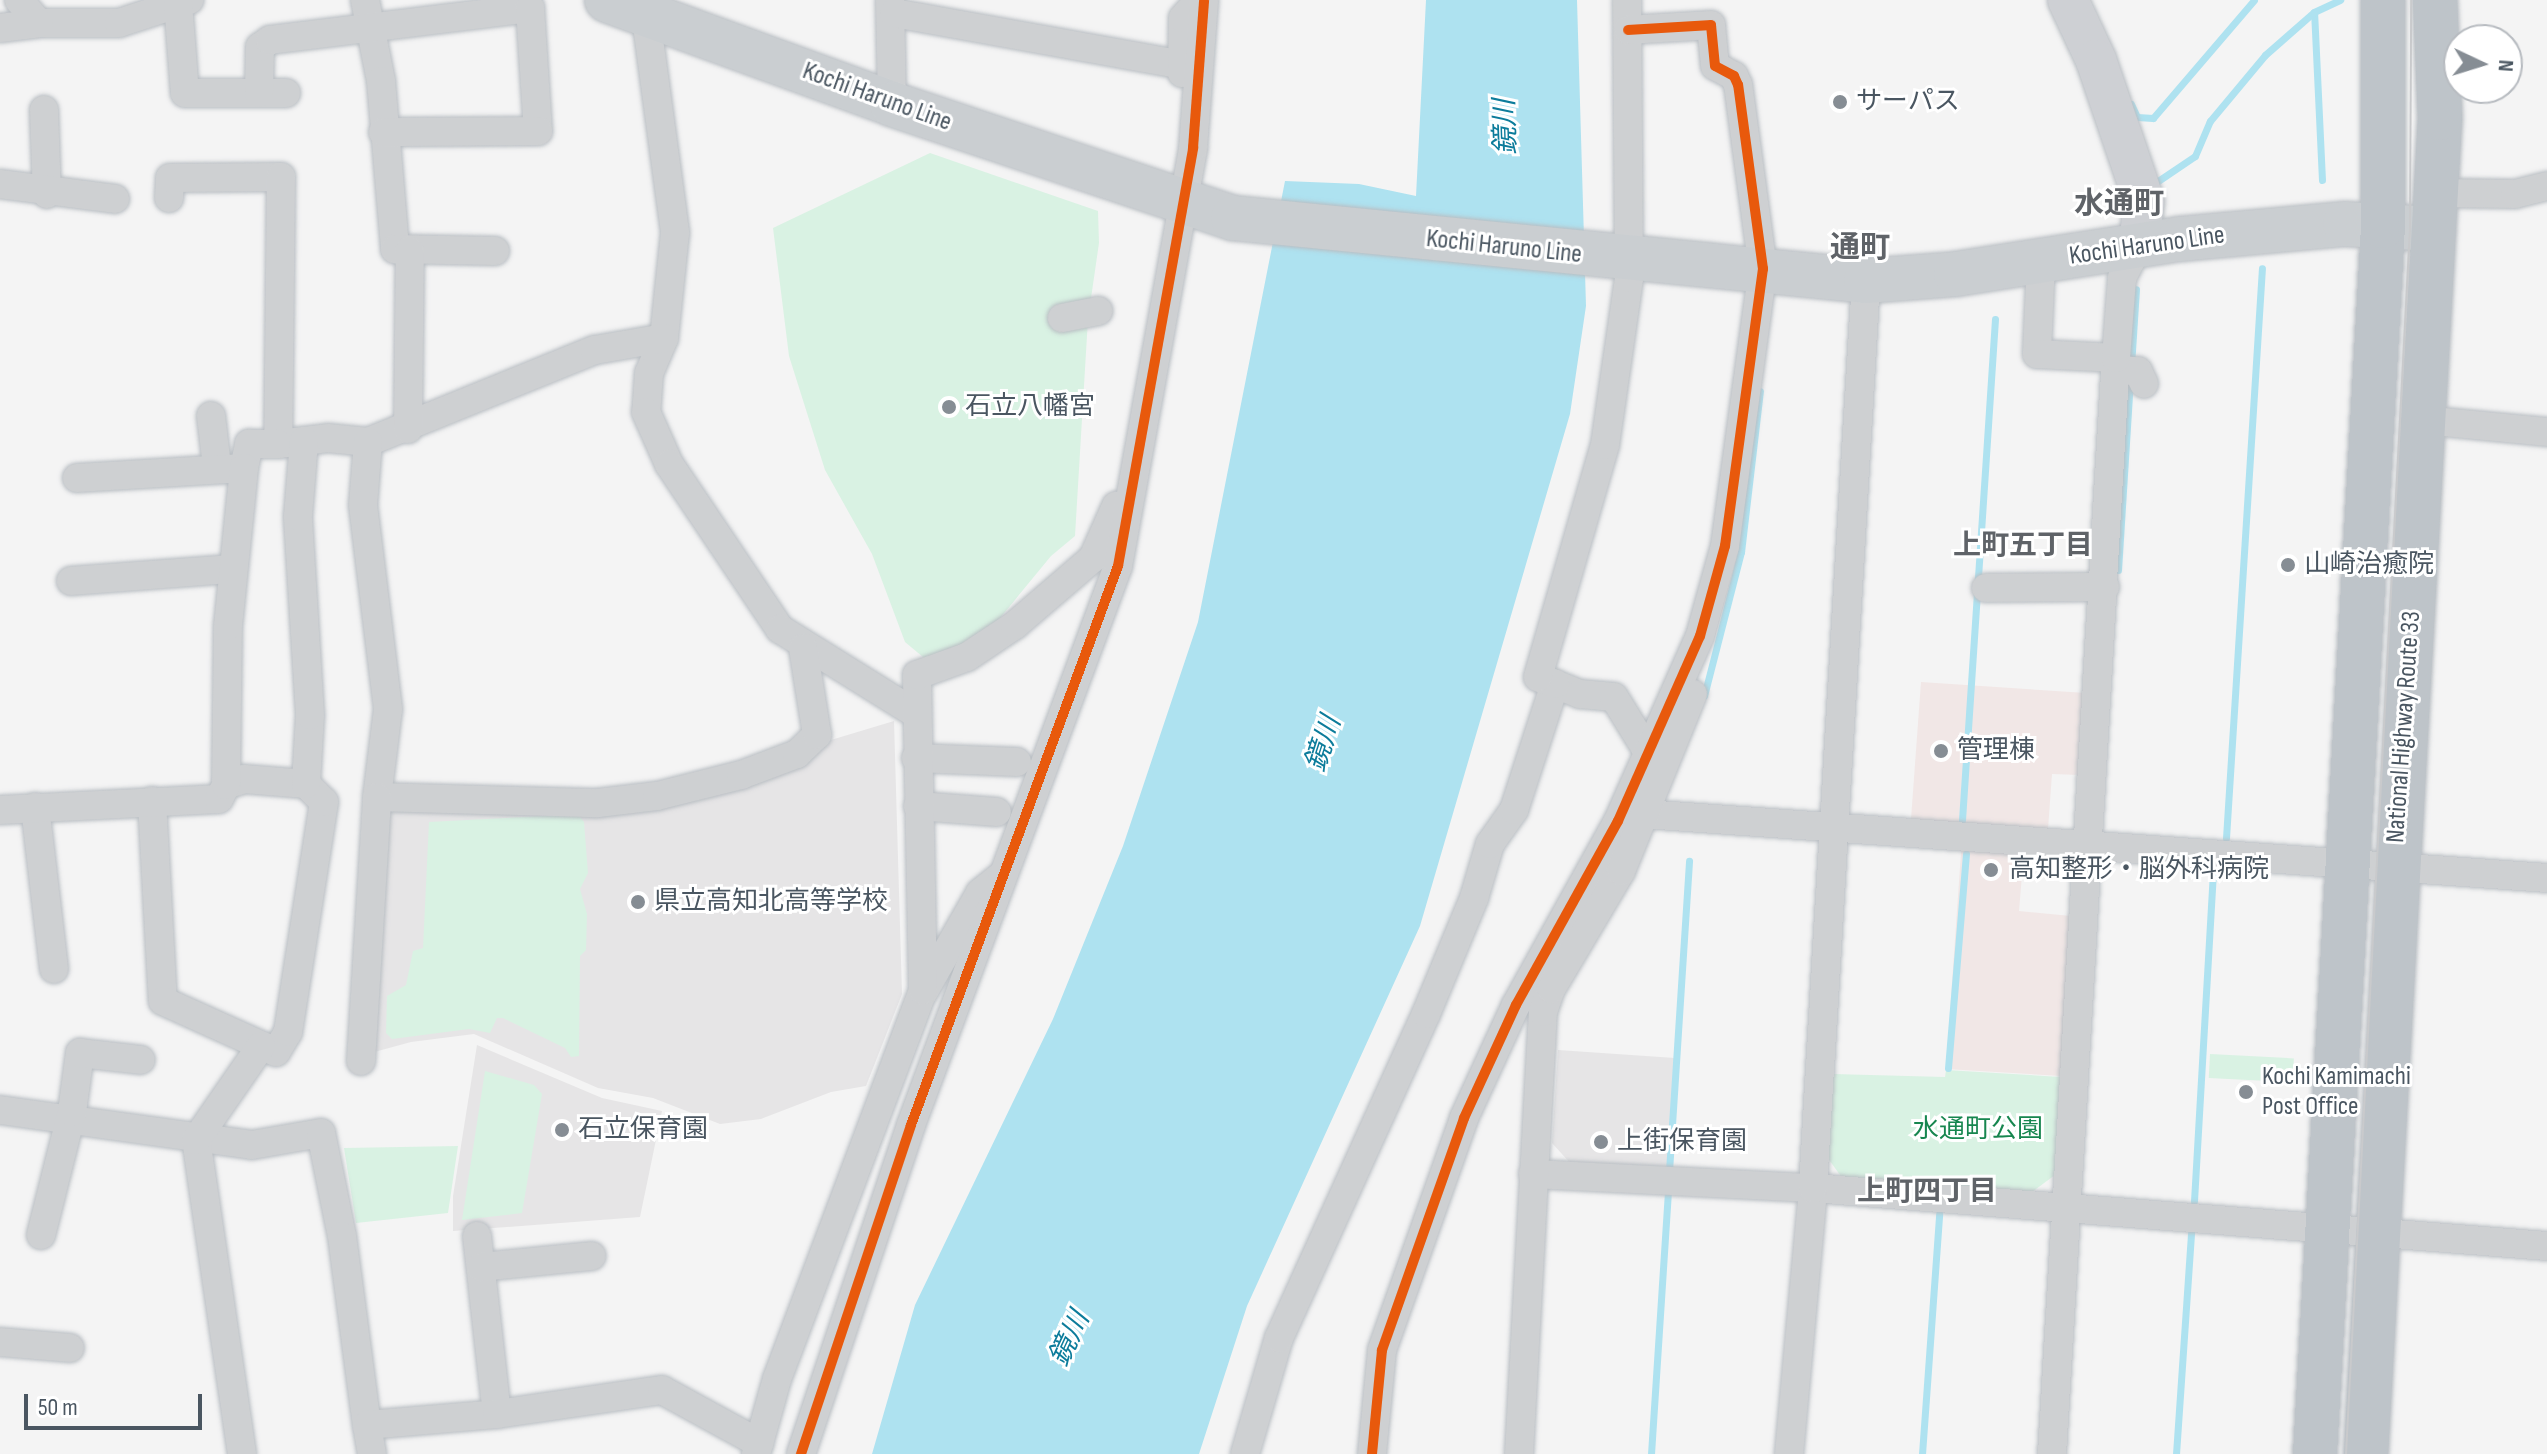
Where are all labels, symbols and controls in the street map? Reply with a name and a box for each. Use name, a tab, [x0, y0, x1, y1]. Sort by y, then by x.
north arrow	[2443, 24, 2523, 104]
street label: Kochi Haruno Line	[798, 56, 956, 138]
text: N	[2492, 59, 2519, 72]
place label: サーパス	[1856, 86, 1960, 118]
marker: サーパス	[1831, 93, 1849, 111]
water label: 鏡川	[1488, 98, 1524, 156]
district label: 水通町	[2074, 186, 2164, 222]
street label: Kochi Haruno Line	[2067, 220, 2227, 272]
street label: Kochi Haruno Line	[1425, 223, 1583, 271]
district label: 通町	[1830, 230, 1890, 266]
place label: 石立八幡宮	[965, 391, 1095, 423]
marker: 石立八幡宮	[940, 398, 958, 416]
district label: 上町五丁目	[1953, 529, 2093, 563]
place label: 山崎治癒院	[2304, 549, 2434, 581]
marker: 山崎治癒院	[2279, 556, 2297, 574]
street label: National Highway Route 33	[2380, 610, 2428, 844]
water label: 鏡川	[1299, 712, 1349, 776]
place label: 管理棟	[1957, 735, 2035, 767]
marker: 管理棟	[1932, 742, 1950, 760]
place label: 高知整形・脳外科病院	[2009, 854, 2269, 886]
marker: 高知整形・脳外科病院	[1980, 859, 2002, 881]
place label: 県立高知北高等学校	[654, 886, 888, 918]
marker: 県立高知北高等学校	[629, 893, 647, 911]
place label: Kochi Kamimachi Post Office	[2262, 1061, 2411, 1122]
marker: Kochi Kamimachi Post Office	[2237, 1083, 2255, 1101]
place label: 石立保育園	[578, 1114, 708, 1146]
park label: 水通町公園	[1913, 1114, 2043, 1146]
marker: 石立保育園	[553, 1121, 571, 1139]
place label: 上街保育園	[1617, 1126, 1747, 1158]
marker: 上街保育園	[1592, 1133, 1610, 1151]
district label: 上町四丁目	[1857, 1175, 1997, 1209]
water label: 鏡川	[1043, 1307, 1097, 1371]
scale bar	[28, 1378, 206, 1428]
text: 50 m	[38, 1393, 78, 1422]

